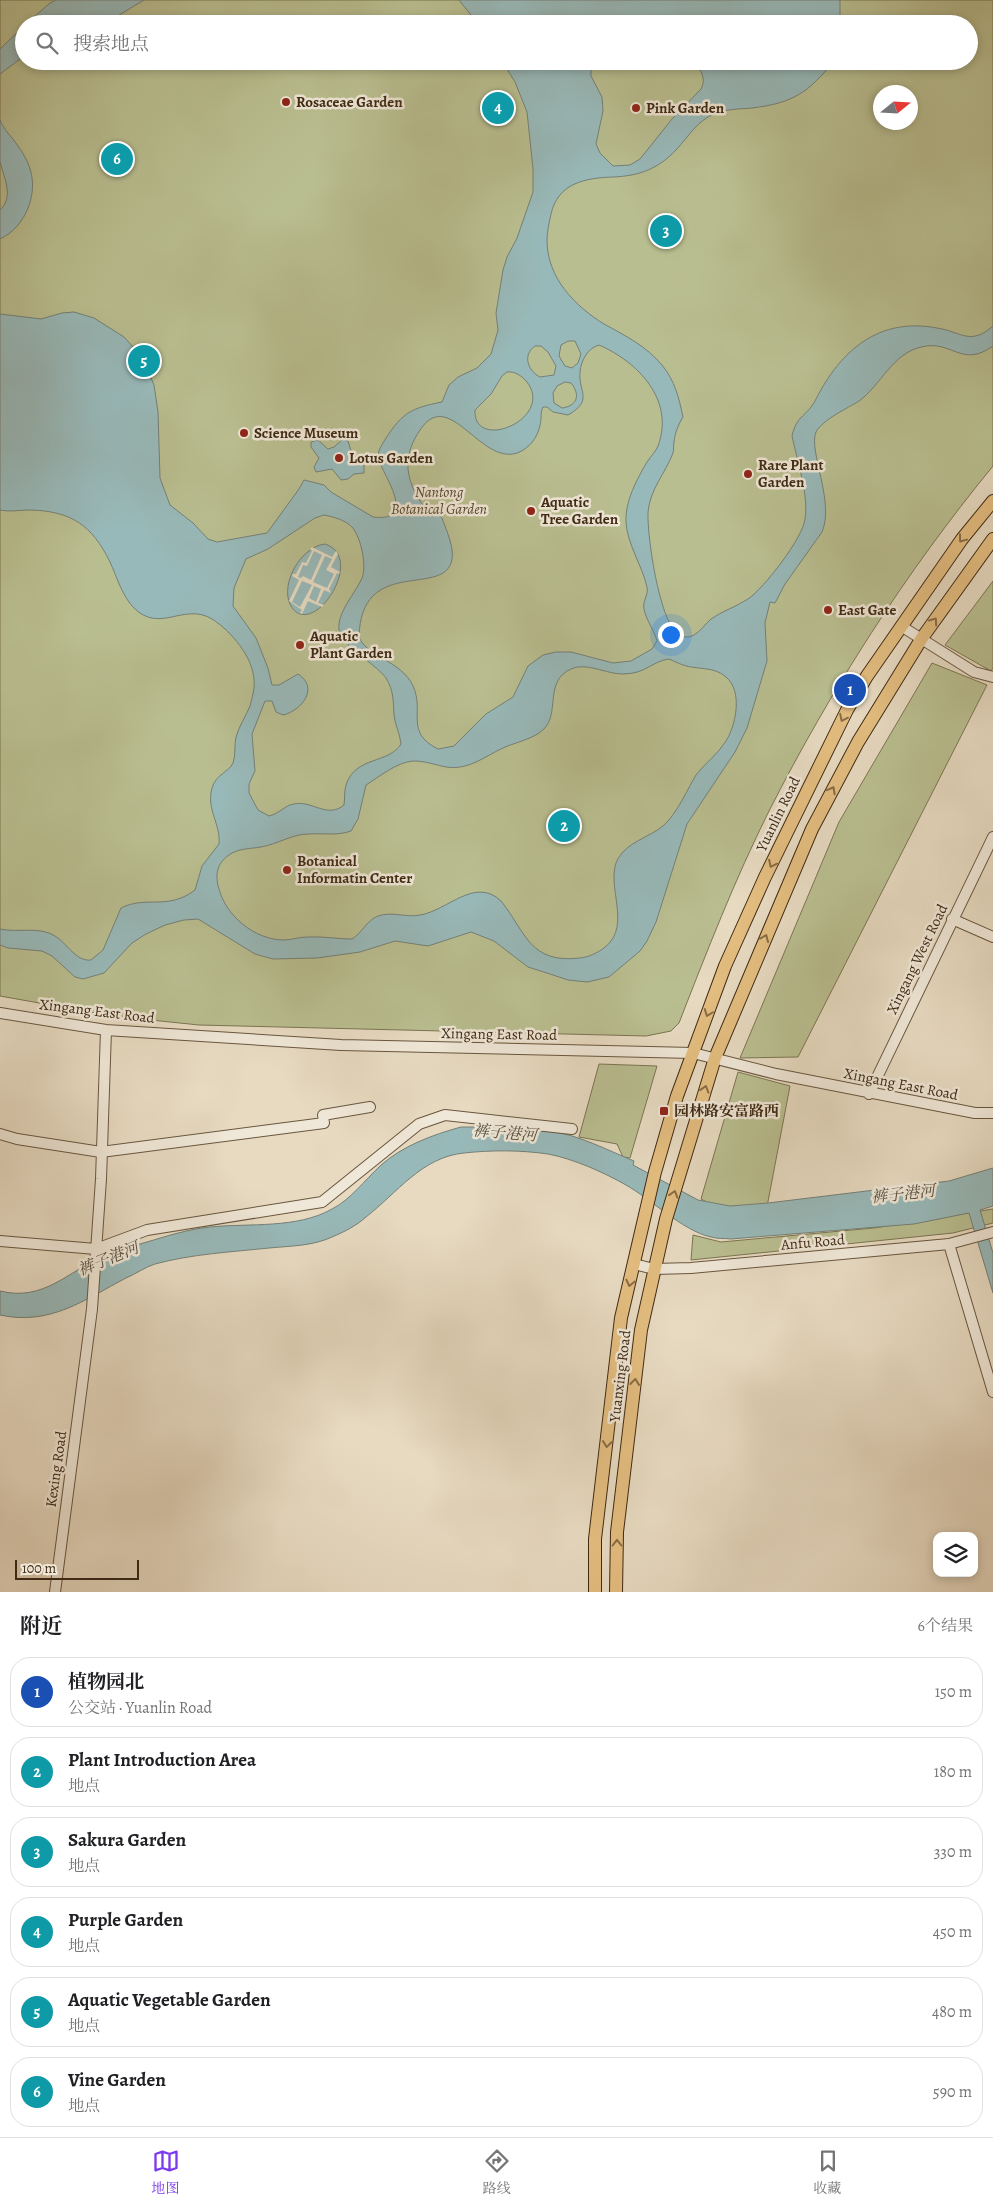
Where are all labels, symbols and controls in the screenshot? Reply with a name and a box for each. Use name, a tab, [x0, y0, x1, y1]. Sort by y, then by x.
search box	[15, 15, 978, 70]
icon: search	[33, 29, 61, 57]
text: 搜索地点	[73, 31, 149, 57]
north arrow	[873, 85, 918, 130]
pin: 4	[482, 89, 514, 127]
place label: Rosaceae Garden	[296, 92, 403, 112]
marker: Rosaceae Garden	[280, 96, 292, 108]
place label: Pink Garden	[646, 98, 725, 118]
marker: Pink Garden	[630, 102, 642, 114]
pin: 6	[101, 140, 133, 178]
pin: 3	[650, 212, 682, 250]
pin: 5	[128, 342, 160, 380]
place label: Science Museum	[254, 423, 359, 443]
marker: Science Museum	[238, 427, 250, 439]
place label: Lotus Garden	[349, 448, 433, 468]
marker: Lotus Garden	[333, 452, 345, 464]
place label: Rare Plant Garden	[758, 455, 824, 492]
marker: Rare Plant Garden	[742, 468, 754, 480]
park label: Nantong Botanical Garden	[391, 482, 487, 519]
place label: Aquatic Tree Garden	[540, 492, 619, 529]
marker: Aquatic Tree Garden	[525, 505, 537, 517]
one-way arrow	[959, 533, 968, 543]
place label: East Gate	[838, 600, 897, 620]
marker: East Gate	[822, 604, 834, 616]
one-way arrow	[928, 617, 937, 627]
your location	[658, 622, 684, 648]
place label: Aquatic Plant Garden	[309, 626, 393, 663]
marker: Aquatic Plant Garden	[294, 639, 306, 651]
pin: 1	[834, 671, 866, 709]
one-way arrow	[839, 713, 849, 722]
street label: Yuanlin Road	[751, 772, 805, 856]
one-way arrow	[826, 786, 836, 795]
pin: 2	[548, 807, 580, 845]
place label: Botanical Informatin Center	[297, 851, 412, 888]
one-way arrow	[767, 859, 778, 868]
marker: Botanical Informatin Center	[281, 864, 293, 876]
street label: Xingang West Road	[882, 900, 953, 1017]
one-way arrow	[758, 934, 769, 943]
street label: Xingang East Road	[38, 994, 157, 1028]
one-way arrow	[704, 1008, 714, 1017]
street label: Xingang East Road	[441, 1023, 558, 1045]
street label: Xingang East Road	[842, 1063, 961, 1105]
one-way arrow	[700, 1085, 710, 1094]
place label: 园林路安富路西	[674, 1101, 779, 1121]
marker: 园林路安富路西	[658, 1105, 670, 1117]
water label: 裤子港河	[472, 1119, 541, 1147]
water label: 裤子港河	[870, 1179, 939, 1208]
one-way arrow	[668, 1190, 678, 1198]
street label: Anfu Road	[779, 1229, 847, 1255]
water label: 裤子港河	[75, 1236, 145, 1281]
one-way arrow	[625, 1279, 636, 1288]
street label: Yuanxing Road	[604, 1328, 636, 1424]
one-way arrow	[629, 1378, 640, 1386]
street label: Kexing Road	[41, 1429, 71, 1508]
one-way arrow	[602, 1440, 612, 1448]
map controls	[933, 1532, 978, 1577]
button: layers	[933, 1532, 978, 1577]
one-way arrow	[612, 1539, 622, 1547]
scale bar	[15, 1557, 139, 1580]
text: 100 m	[22, 1559, 56, 1578]
text: 附近	[20, 1612, 62, 1640]
text: 6个结果	[918, 1615, 973, 1637]
text: 植物园北	[68, 1669, 144, 1695]
text: 1	[34, 1681, 40, 1703]
text: 150 m	[935, 1681, 972, 1703]
text: 公交站 · Yuanlin Road	[68, 1697, 212, 1719]
text: Plant Introduction Area	[68, 1747, 256, 1773]
text: 2	[33, 1761, 41, 1783]
text: 180 m	[934, 1761, 972, 1783]
text: 地点	[68, 1775, 100, 1797]
text: Sakura Garden	[68, 1827, 186, 1853]
text: 3	[34, 1841, 40, 1863]
text: 330 m	[934, 1841, 972, 1863]
text: 地点	[68, 1855, 100, 1877]
text: Purple Garden	[68, 1907, 183, 1933]
text: 4	[33, 1921, 41, 1943]
text: 450 m	[933, 1921, 972, 1943]
text: 地点	[68, 1935, 100, 1957]
text: Aquatic Vegetable Garden	[68, 1987, 271, 2013]
text: 5	[34, 2001, 40, 2023]
text: 480 m	[932, 2001, 972, 2023]
text: 地点	[68, 2015, 100, 2037]
text: Vine Garden	[68, 2067, 166, 2093]
text: 6	[33, 2081, 41, 2103]
text: 590 m	[933, 2081, 972, 2103]
text: 地点	[68, 2095, 100, 2117]
tab: 地图	[152, 2147, 180, 2198]
tab: 路线	[483, 2147, 511, 2198]
tab: 收藏	[814, 2147, 842, 2198]

